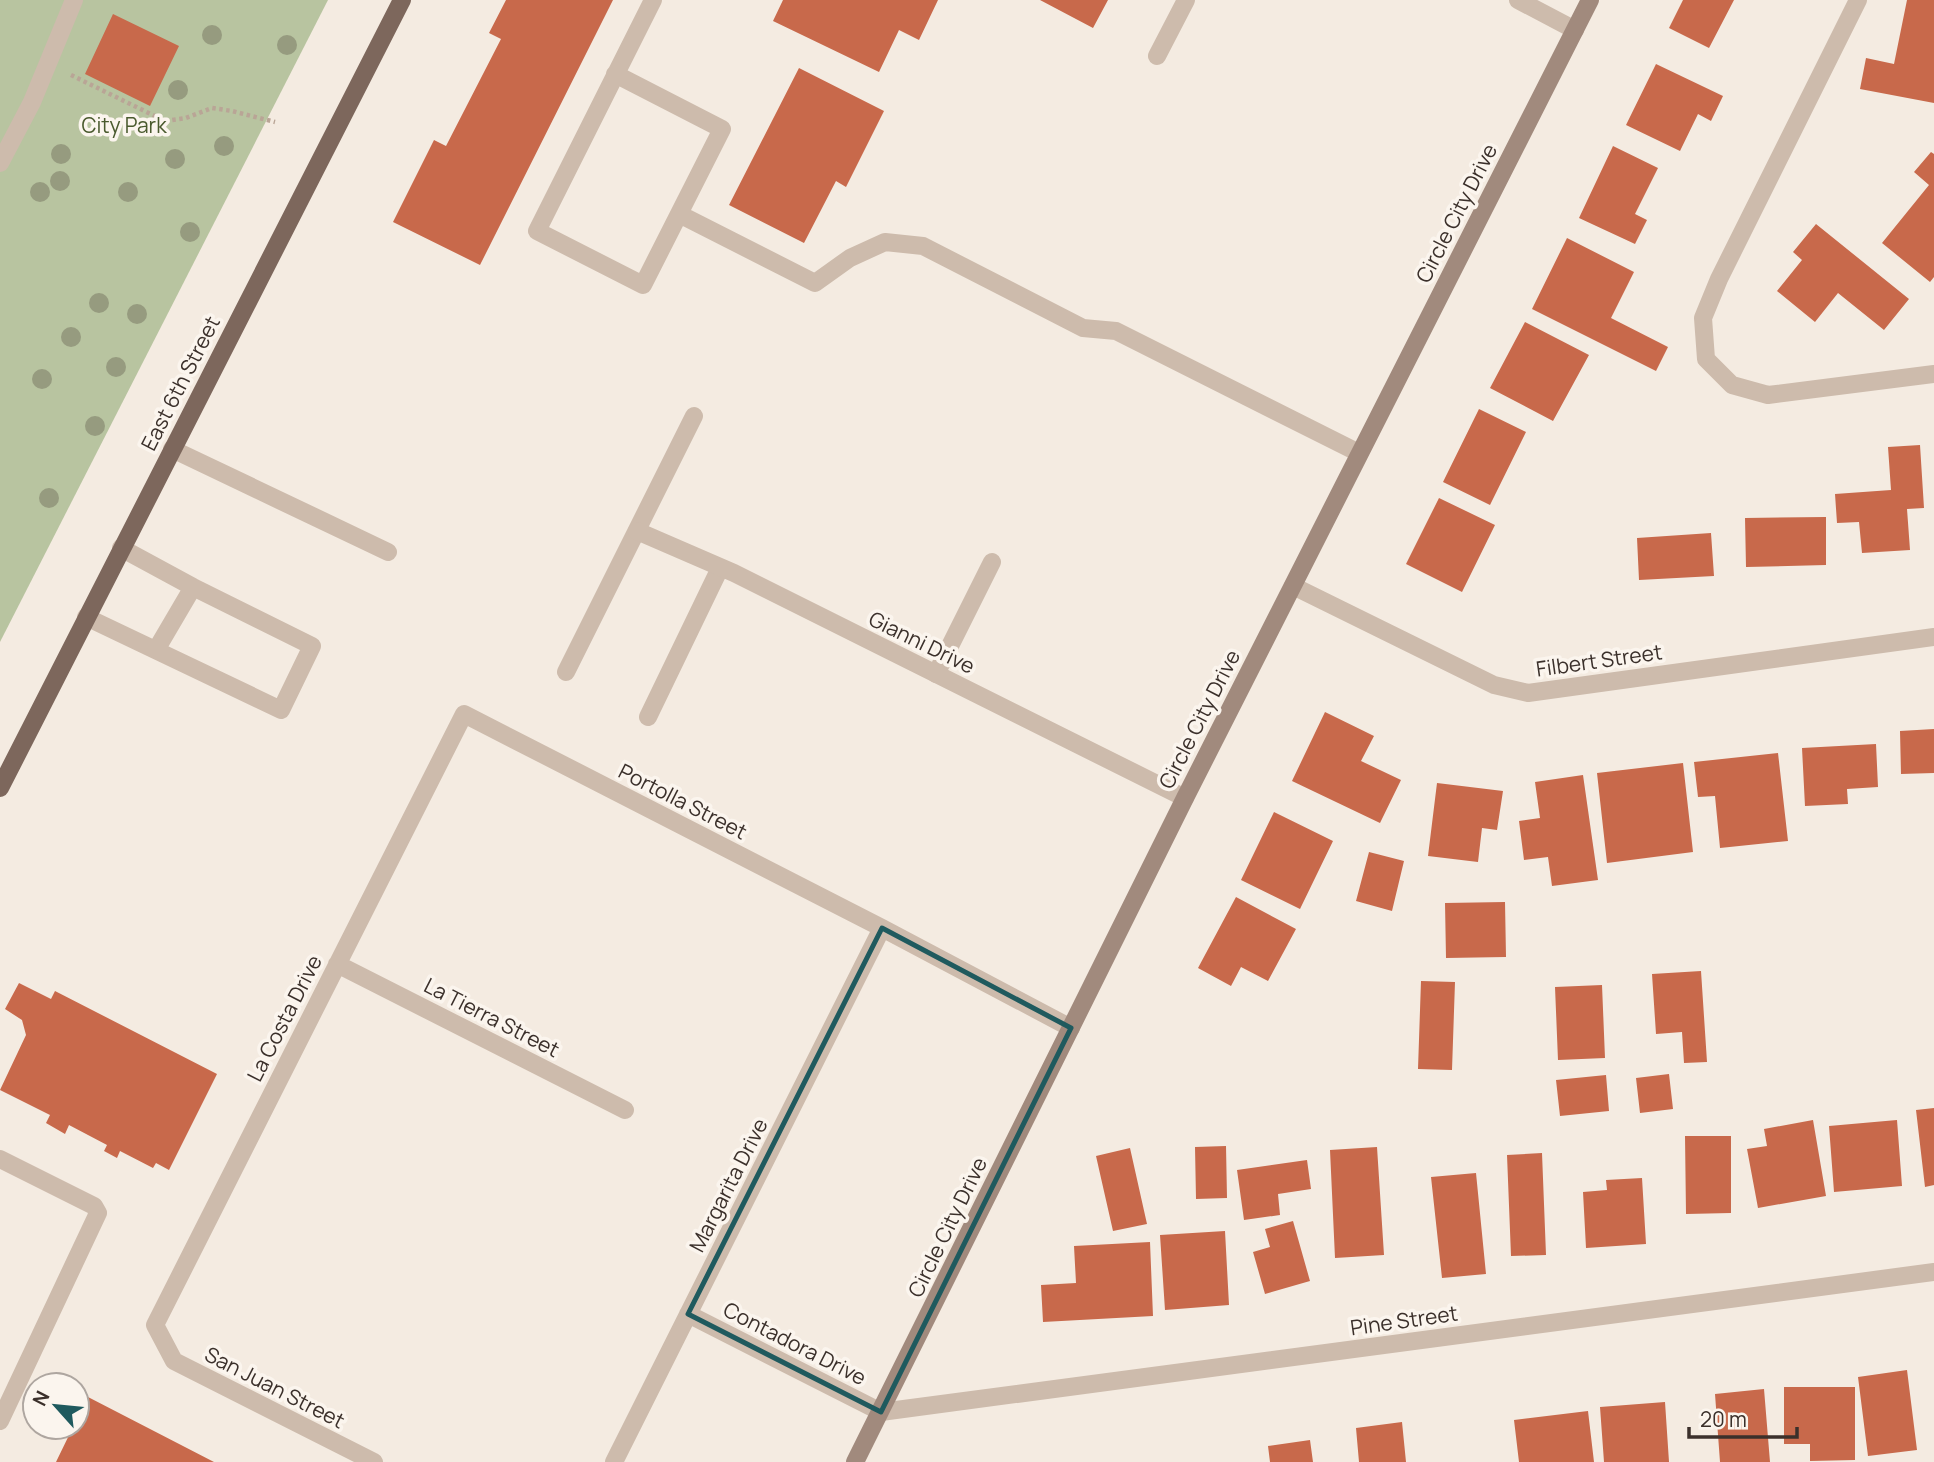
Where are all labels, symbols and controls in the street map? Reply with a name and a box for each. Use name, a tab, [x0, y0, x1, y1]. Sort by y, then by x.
park label: City Park	[81, 111, 167, 139]
street label: Circle City Drive	[1409, 139, 1503, 287]
street label: East 6th Street	[134, 311, 226, 455]
street label: Gianni Drive	[864, 604, 980, 680]
street label: Filbert Street	[1534, 637, 1664, 683]
street label: Circle City Drive	[1152, 645, 1246, 793]
street label: Portolla Street	[614, 757, 752, 845]
street label: La Costa Drive	[240, 950, 328, 1086]
street label: La Tierra Street	[419, 971, 565, 1063]
street label: Margarita Drive	[682, 1113, 774, 1257]
street label: Circle City Drive	[901, 1152, 993, 1302]
street label: Contadora Drive	[719, 1295, 871, 1391]
street label: Pine Street	[1348, 1299, 1460, 1341]
street label: San Juan Street	[200, 1340, 350, 1434]
north arrow	[21, 1371, 91, 1441]
text: N	[26, 1386, 56, 1410]
scale bar	[1689, 1396, 1798, 1440]
text: 20 m	[1700, 1405, 1747, 1433]

